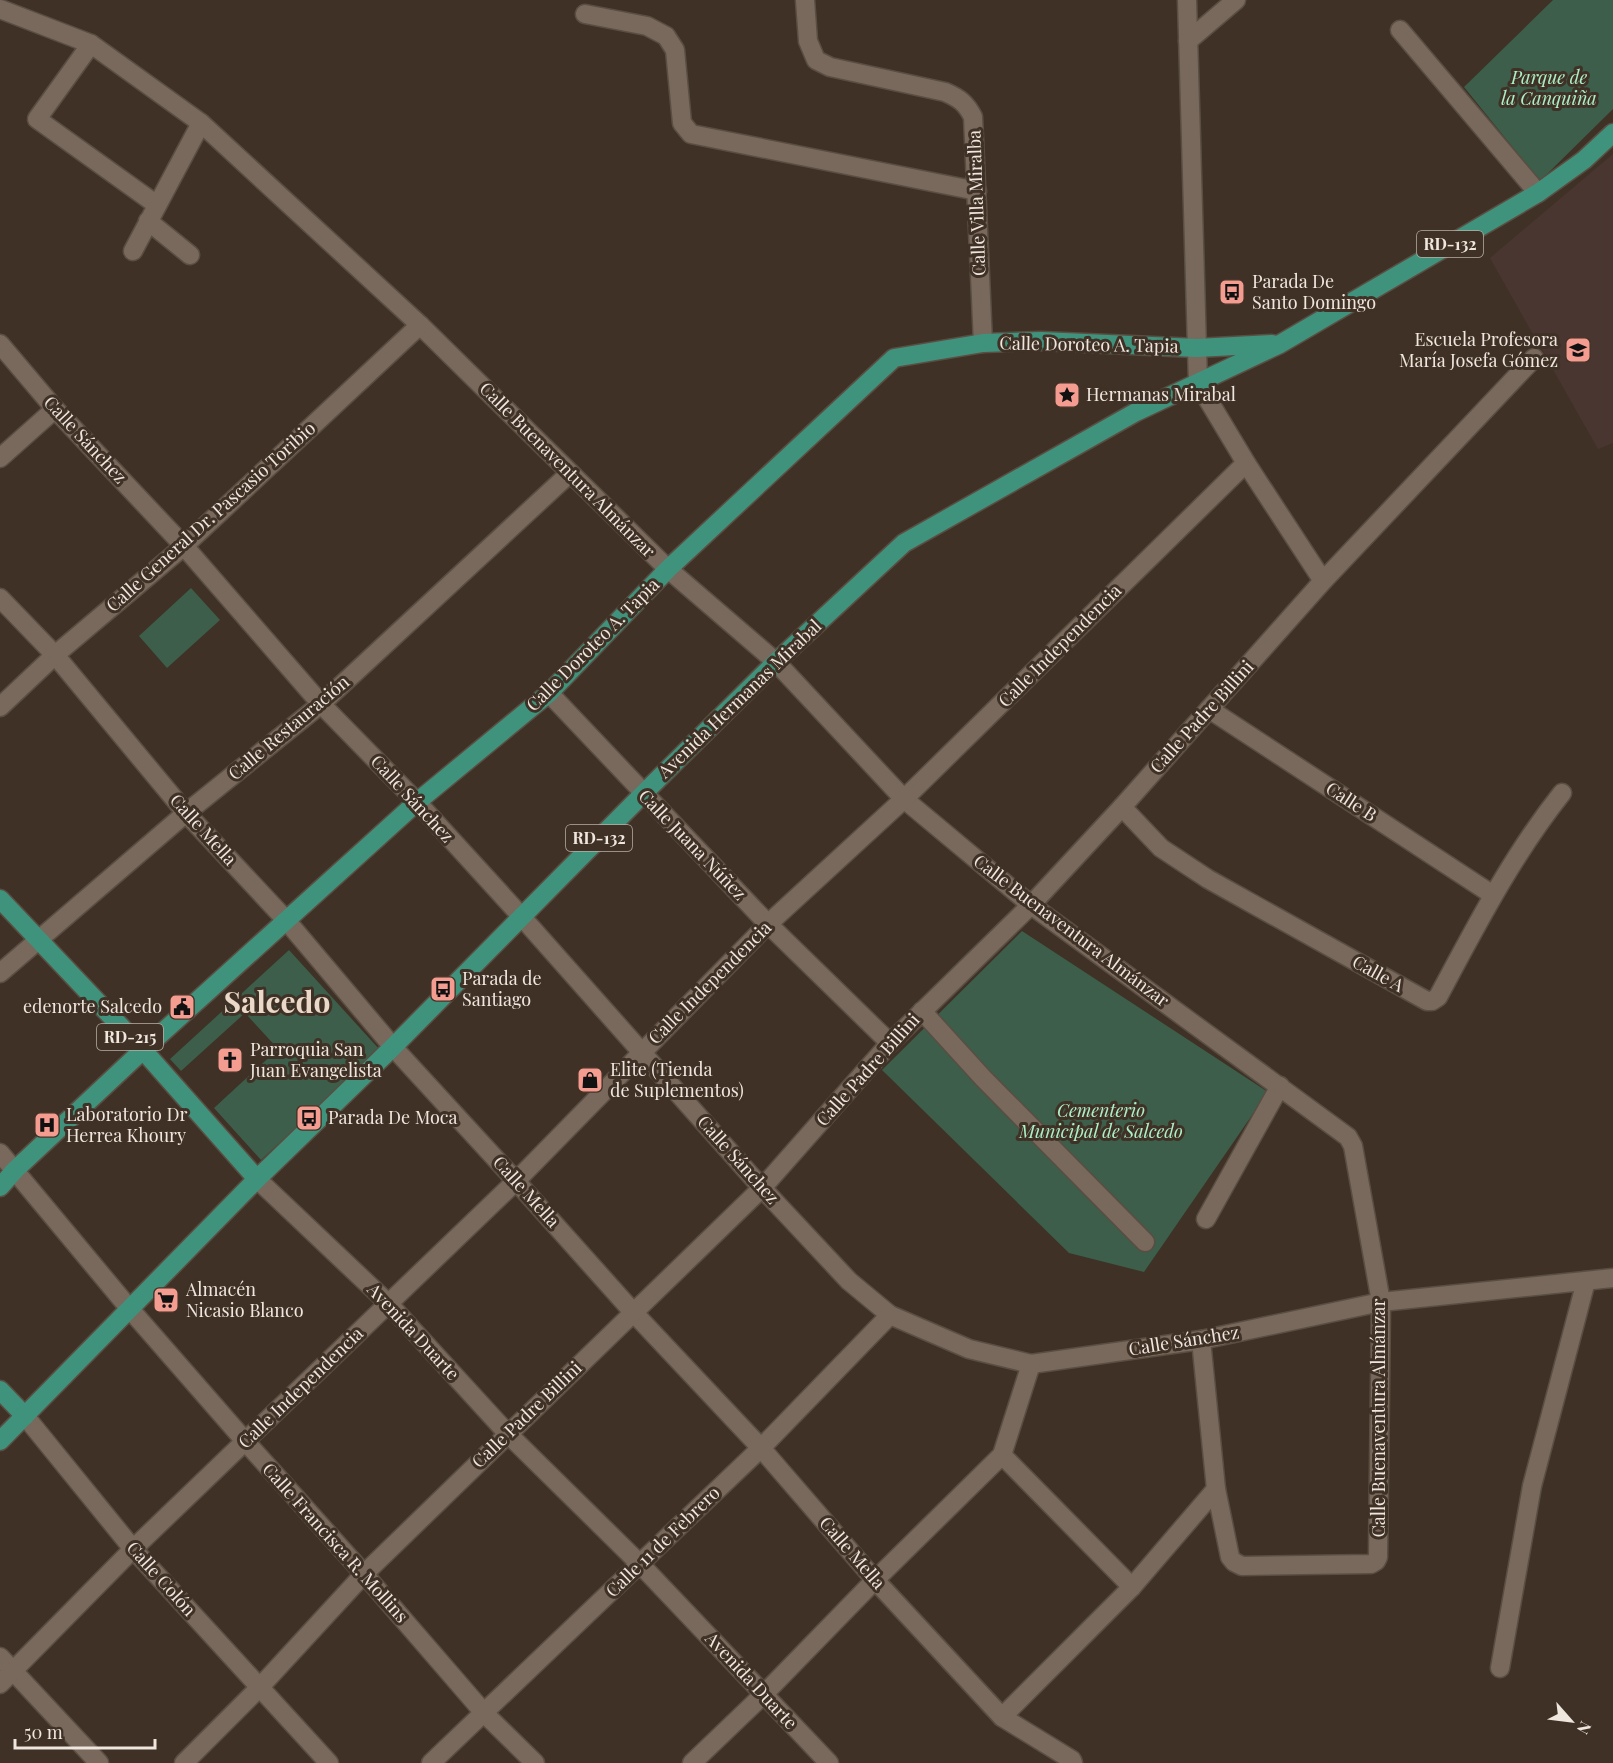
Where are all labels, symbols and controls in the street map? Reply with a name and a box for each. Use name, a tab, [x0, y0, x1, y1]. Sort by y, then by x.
park label: Parque de la Canquiña	[1501, 65, 1597, 110]
street label: Calle Villa Miralba	[961, 130, 991, 277]
road number: RD-132	[1417, 231, 1483, 257]
place label: Parada De Santo Domingo	[1252, 269, 1376, 314]
bus stop icon: Parada De Santo Domingo	[1217, 277, 1247, 307]
place label: Escuela Profesora María Josefa Gómez	[1399, 327, 1558, 372]
street label: Calle Doroteo A. Tapia	[999, 330, 1179, 358]
school or university icon: Escuela Profesora María Josefa Gómez	[1563, 335, 1593, 365]
street label: Calle Buenaventura Almánzar	[475, 376, 661, 562]
place icon: Hermanas Mirabal	[1052, 380, 1082, 410]
place label: Hermanas Mirabal	[1086, 382, 1236, 406]
street label: Calle Sánchez	[39, 390, 133, 488]
street label: Calle General Dr. Pascasio Toribio	[101, 416, 320, 617]
street label: Calle Doroteo A. Tapia	[520, 572, 664, 716]
street label: Calle Independencia	[992, 578, 1126, 712]
street label: Avenida Hermanas Mirabal	[652, 614, 826, 784]
street label: Calle Padre Billini	[1144, 655, 1258, 778]
street label: Calle Restauración	[223, 669, 354, 785]
street label: Calle Sánchez	[366, 749, 460, 847]
street label: Calle B	[1321, 776, 1382, 827]
street label: Calle Juana Núñez	[634, 784, 752, 905]
street label: Calle Mella	[165, 788, 242, 870]
road number: RD-132	[566, 825, 632, 851]
street label: Calle Buenaventura Almánzar	[969, 849, 1174, 1012]
street label: Calle Independencia	[642, 915, 776, 1049]
street label: Calle A	[1348, 949, 1409, 997]
place label: Parada de Santiago	[462, 966, 542, 1011]
bus stop icon: Parada de Santiago	[428, 974, 458, 1004]
district label: Salcedo	[224, 981, 330, 1021]
public building icon: edenorte Salcedo	[167, 992, 197, 1022]
place label: edenorte Salcedo	[23, 994, 162, 1018]
street label: Calle Padre Billini	[810, 1008, 924, 1131]
road number: RD-215	[97, 1024, 163, 1050]
place label: Parroquia San Juan Evangelista	[249, 1037, 382, 1082]
church icon: Parroquia San Juan Evangelista	[215, 1045, 245, 1075]
place label: Elite (Tienda de Suplementos)	[610, 1057, 744, 1102]
shop icon: Elite (Tienda de Suplementos)	[575, 1065, 605, 1095]
park label: Cementerio Municipal de Salcedo	[1018, 1098, 1183, 1143]
place label: Laboratorio Dr Herrea Khoury	[66, 1102, 187, 1147]
bus stop icon: Parada De Moca	[294, 1103, 324, 1133]
place label: Parada De Moca	[328, 1105, 458, 1129]
hospital icon: Laboratorio Dr Herrea Khoury	[32, 1110, 62, 1140]
street label: Calle Sánchez	[693, 1110, 785, 1209]
street label: Calle Mella	[488, 1150, 565, 1232]
place label: Almacén Nicasio Blanco	[185, 1277, 304, 1322]
street label: Avenida Duarte	[362, 1277, 465, 1385]
supermarket icon: Almacén Nicasio Blanco	[151, 1285, 181, 1315]
street label: Calle Buenaventura Almánzar	[1366, 1298, 1390, 1538]
street label: Calle Sánchez	[1127, 1319, 1241, 1361]
street label: Calle Independencia	[233, 1321, 368, 1453]
street label: Calle Padre Billini	[466, 1356, 586, 1473]
street label: Calle Francisca R. Mollins	[258, 1457, 414, 1627]
street label: Calle 11 de Febrero	[600, 1480, 725, 1602]
street label: Calle Mella	[815, 1511, 891, 1594]
street label: Calle Colón	[122, 1536, 202, 1621]
street label: Avenida Duarte	[700, 1626, 803, 1734]
north arrow	[1541, 1691, 1601, 1751]
scale bar	[15, 1712, 154, 1750]
text: N	[1572, 1718, 1597, 1739]
text: 50 m	[24, 1720, 63, 1744]

